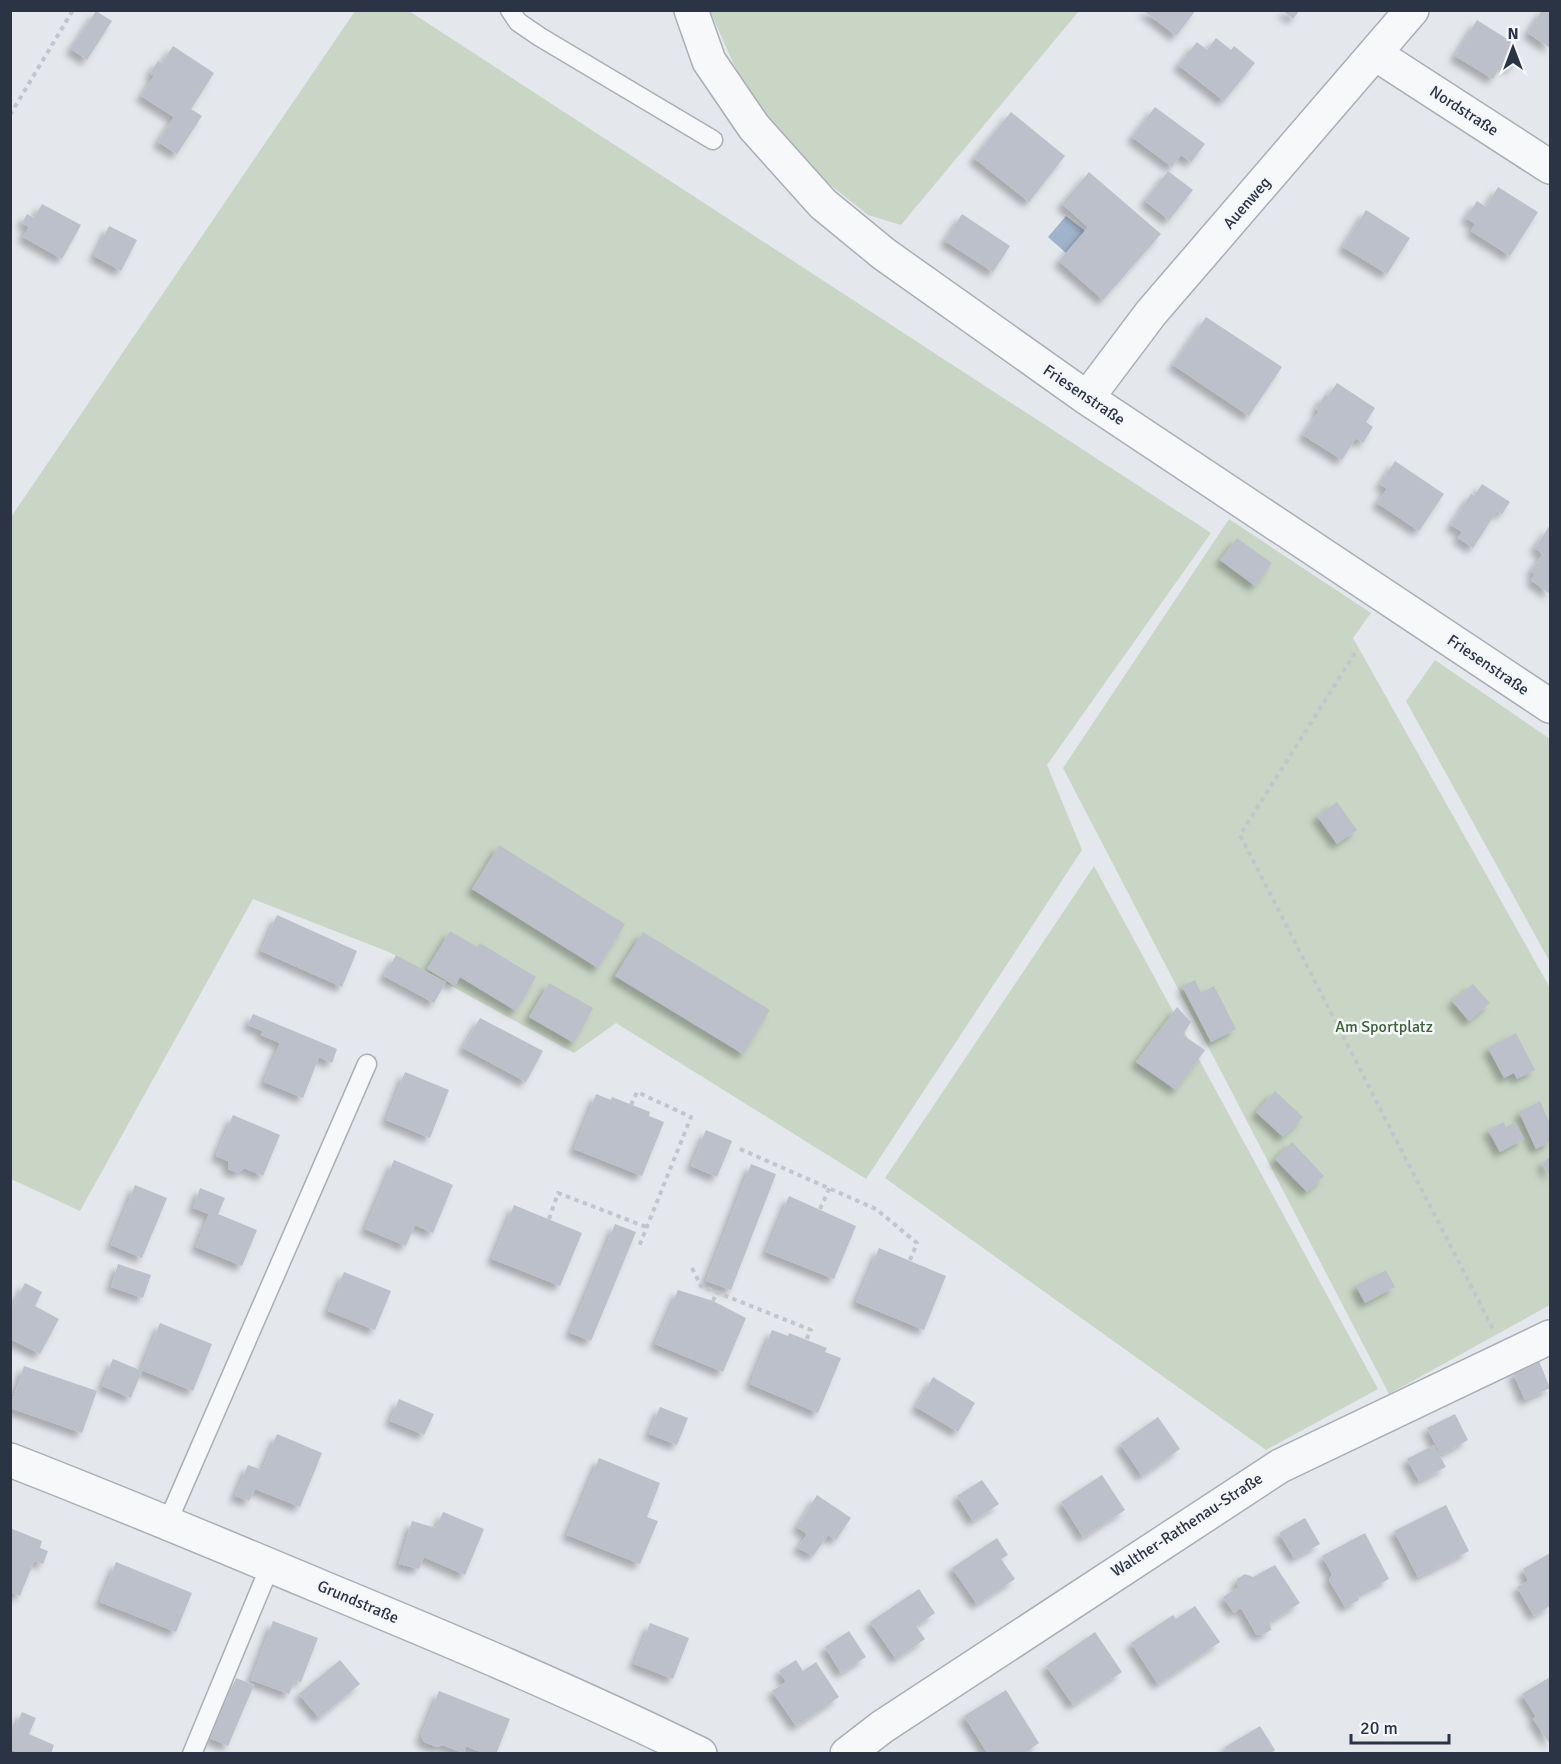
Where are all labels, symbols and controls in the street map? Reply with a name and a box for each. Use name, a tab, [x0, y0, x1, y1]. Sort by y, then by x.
north arrow	[1483, 18, 1543, 78]
text: N	[1507, 24, 1519, 44]
street label: Nordstraße	[1426, 81, 1502, 141]
street label: Auenweg	[1219, 173, 1275, 233]
street label: Friesenstraße	[1039, 360, 1129, 430]
street label: Friesenstraße	[1443, 630, 1533, 700]
park label: Am Sportplatz	[1335, 1017, 1433, 1037]
street label: Walther-Rathenau-Straße	[1107, 1468, 1267, 1582]
street label: Grundstraße	[314, 1576, 402, 1628]
scale bar	[1351, 1707, 1448, 1745]
text: 20 m	[1360, 1717, 1398, 1739]

